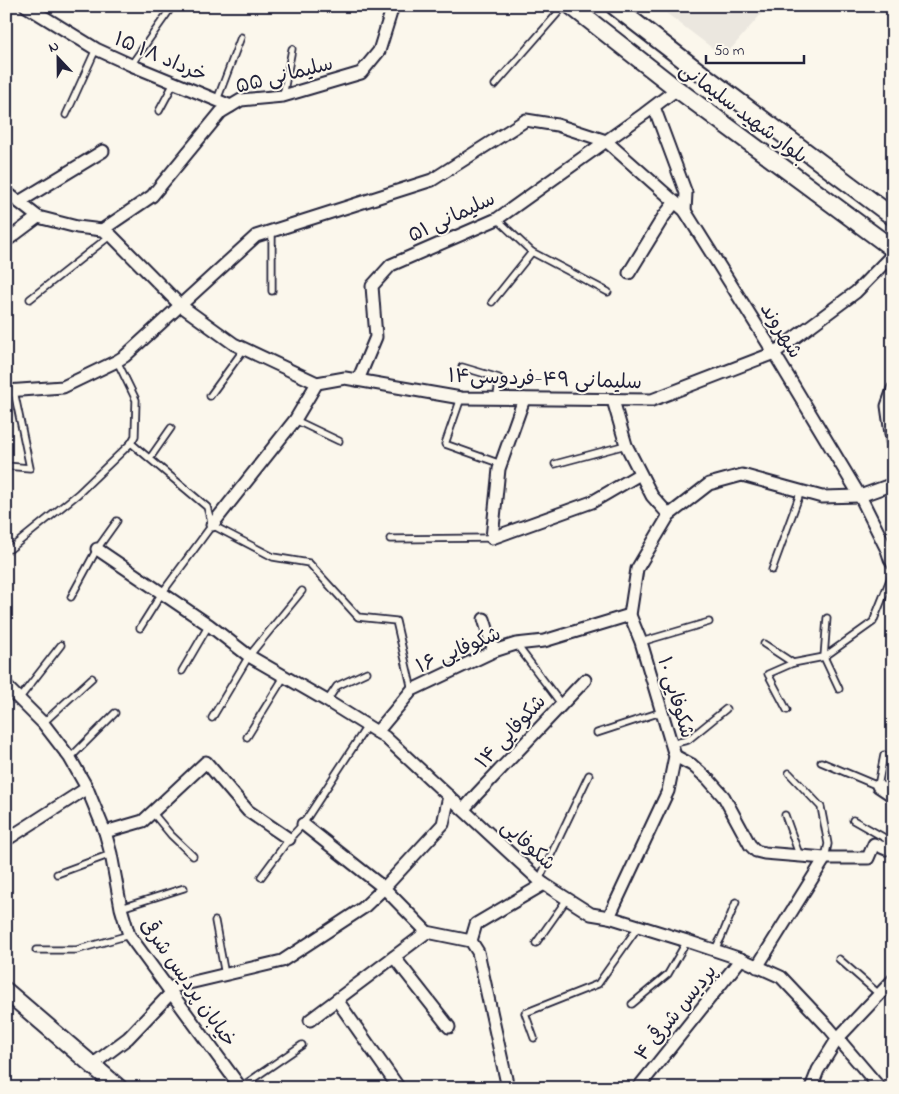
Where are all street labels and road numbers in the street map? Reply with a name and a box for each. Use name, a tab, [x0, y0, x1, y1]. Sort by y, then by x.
street label: ۱۵ خرداد ۱۸	[109, 26, 211, 91]
street label: سلیمانی ۵۵	[233, 50, 336, 103]
street label: بلوار شهید سلیمانی	[672, 56, 813, 172]
street label: سلیمانی ۵۱	[404, 185, 500, 251]
street label: شهروند	[751, 298, 808, 365]
street label: سلیمانی ۴۹-فردوسی۱۴	[447, 363, 643, 398]
street label: شکوفایی ۱۶	[412, 620, 506, 682]
street label: شکوفایی ۱۰	[648, 653, 701, 742]
street label: شکوفایی ۱۴	[470, 689, 554, 776]
street label: شکوفایی	[493, 813, 561, 878]
street label: خیابان پردیس شرقی	[132, 912, 243, 1054]
street label: پردیس شرقی ۴	[628, 958, 725, 1068]

